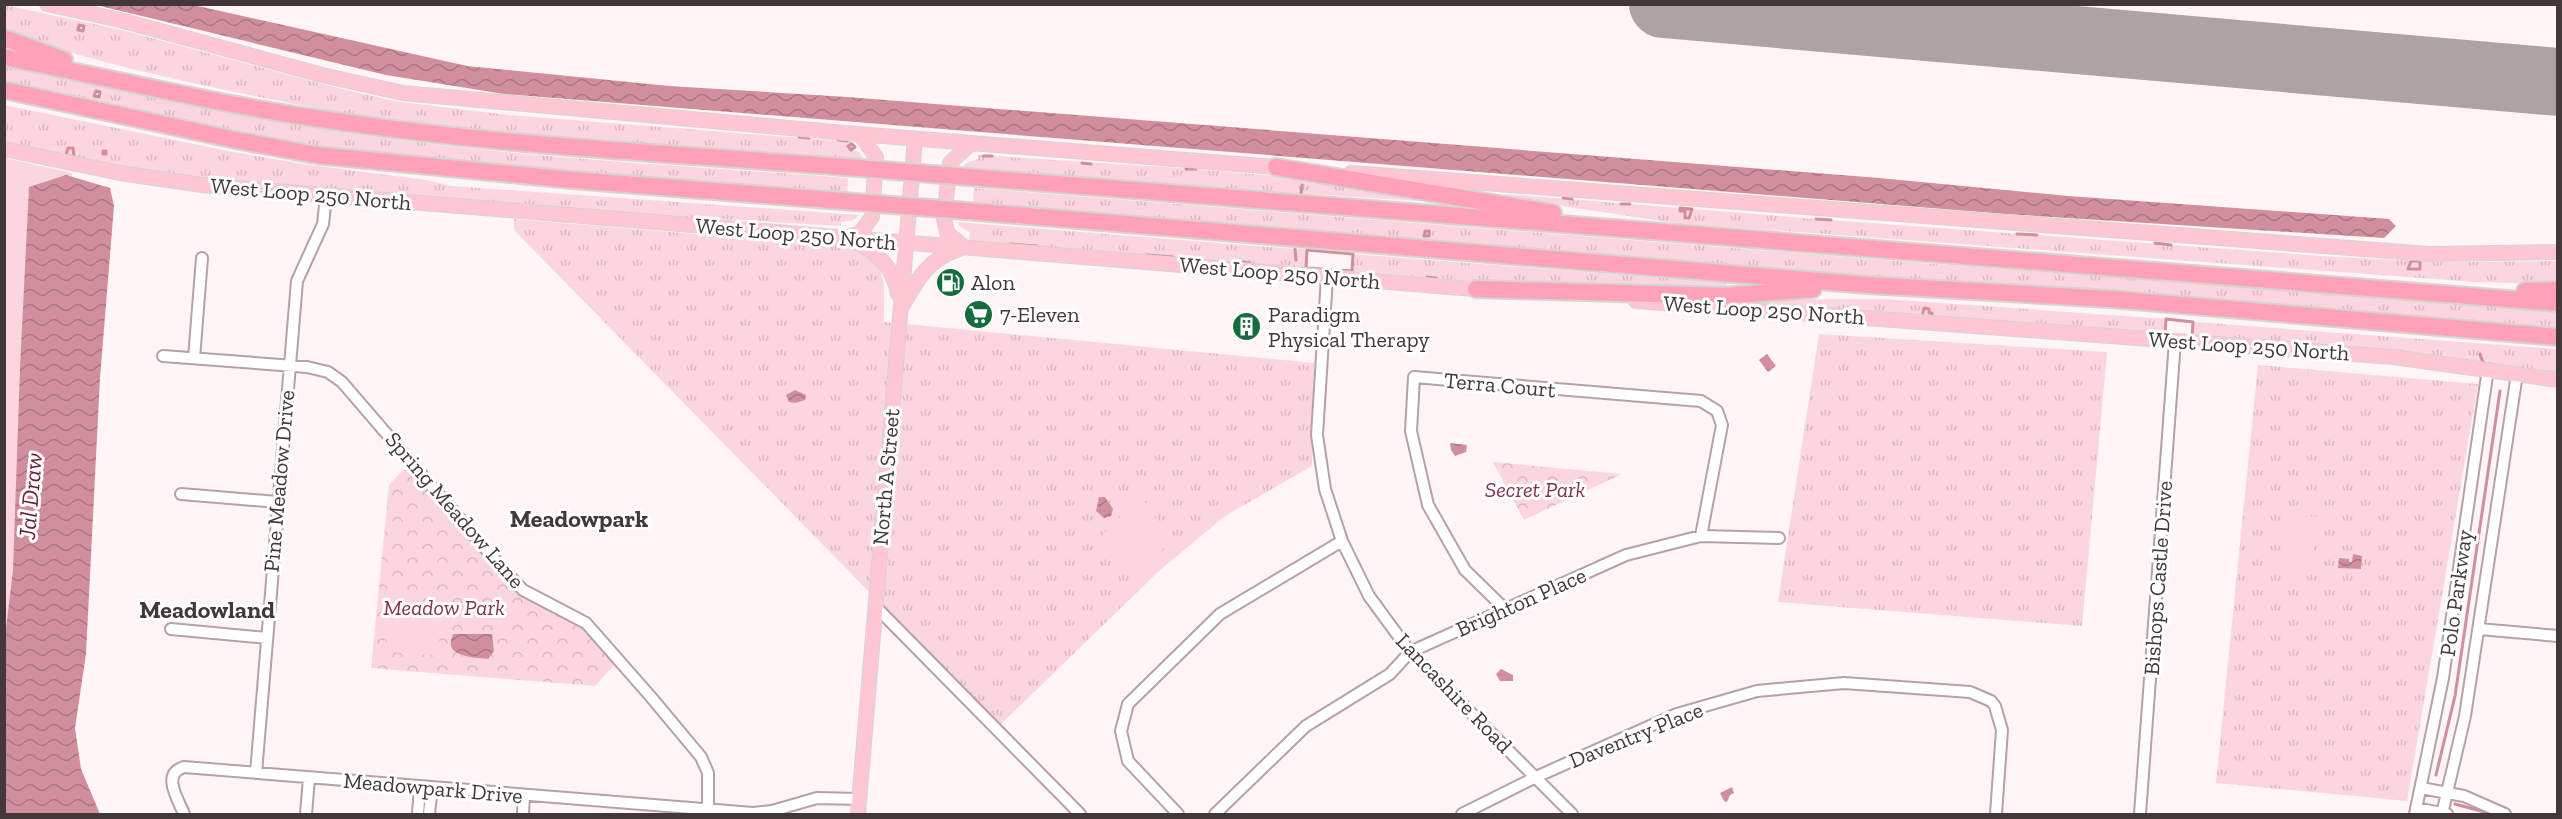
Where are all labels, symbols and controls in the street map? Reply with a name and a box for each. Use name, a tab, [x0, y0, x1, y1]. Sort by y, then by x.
street label: West Loop 250 North	[210, 172, 413, 216]
street label: West Loop 250 North	[695, 212, 898, 256]
street label: West Loop 250 North	[1179, 251, 1382, 295]
fuel station icon: Alon	[934, 266, 966, 298]
place label: Alon	[971, 269, 1015, 296]
street label: West Loop 250 North	[1663, 290, 1866, 331]
supermarket icon: 7-Eleven	[963, 298, 995, 330]
place label: 7-Eleven	[1000, 301, 1080, 328]
place label: Paradigm Physical Therapy	[1268, 301, 1430, 353]
building icon: Paradigm Physical Therapy	[1231, 311, 1263, 343]
street label: West Loop 250 North	[2148, 326, 2351, 367]
street label: Terra Court	[1443, 367, 1558, 403]
street label: Pine Meadow Drive	[258, 389, 300, 573]
street label: North A Street	[867, 407, 906, 547]
street label: Spring Meadow Lane	[380, 426, 530, 594]
water label: Jal Draw	[12, 451, 48, 542]
park label: Secret Park	[1485, 476, 1586, 503]
street label: Bishops Castle Drive	[2138, 480, 2178, 676]
district label: Meadowpark	[510, 504, 648, 533]
street label: Polo Parkway	[2434, 527, 2478, 658]
street label: Brighton Place	[1452, 561, 1590, 643]
park label: Meadow Park	[383, 594, 505, 621]
district label: Meadowland	[139, 595, 275, 624]
street label: Lancashire Road	[1390, 628, 1518, 758]
street label: Daventry Place	[1565, 696, 1707, 774]
street label: Meadowpark Drive	[342, 767, 524, 809]

